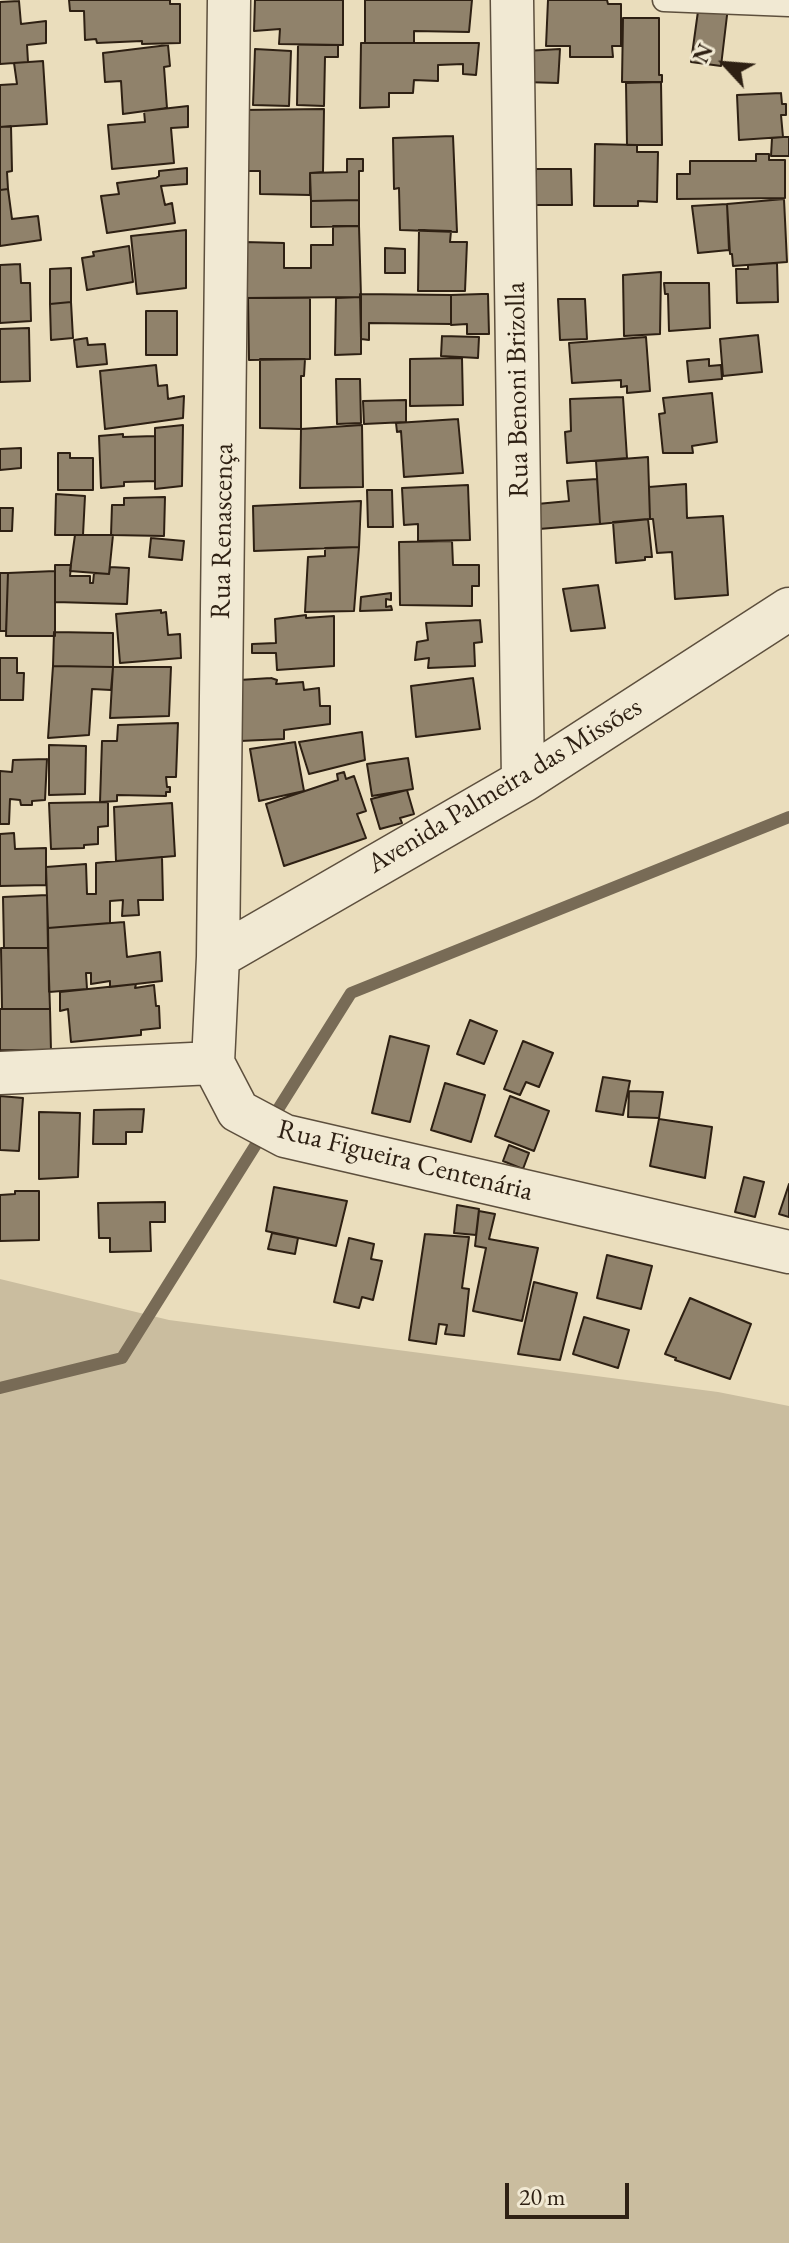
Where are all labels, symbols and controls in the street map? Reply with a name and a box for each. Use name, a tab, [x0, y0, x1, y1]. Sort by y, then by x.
north arrow	[685, 24, 765, 104]
text: N	[686, 39, 720, 68]
street label: Rua Benoni Brizolla	[499, 282, 537, 498]
street label: Rua Renascença	[205, 443, 241, 619]
street label: Avenida Palmeira das Missões	[362, 691, 648, 881]
street label: Rua Figueira Centenária	[274, 1113, 536, 1209]
scale bar	[509, 2167, 633, 2217]
text: 20 m	[519, 2181, 566, 2212]

